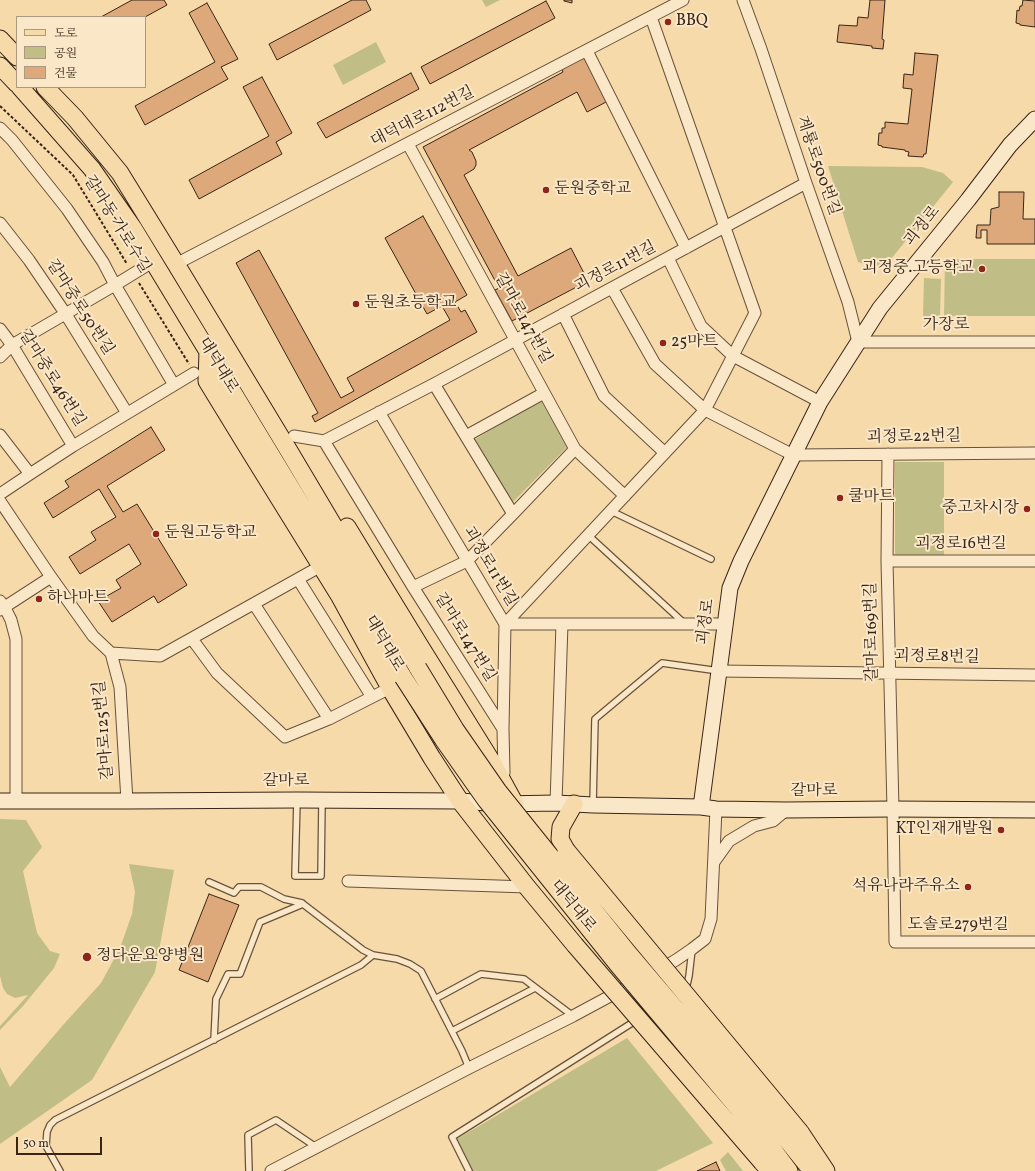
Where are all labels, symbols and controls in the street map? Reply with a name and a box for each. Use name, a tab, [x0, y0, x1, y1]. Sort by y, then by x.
place label: BBQ	[676, 12, 708, 32]
legend	[16, 16, 146, 88]
marker: BBQ	[663, 17, 673, 27]
text: 도로	[54, 26, 77, 42]
text: 공원	[54, 46, 77, 62]
text: 건물	[54, 66, 77, 82]
street label: 대덕대로112번길	[368, 84, 478, 152]
street label: 계룡로500번길	[791, 114, 843, 218]
street label: 갈마동 가로수길	[78, 173, 154, 277]
place label: 둔원중학교	[554, 180, 631, 200]
marker: 둔원중학교	[541, 185, 551, 195]
street label: 괴정로	[901, 203, 945, 251]
street label: 괴정로11번길	[572, 238, 660, 298]
street label: 갈마중로50번길	[41, 257, 117, 359]
place label: 괴정중.고등학교	[862, 259, 974, 279]
marker: 괴정중.고등학교	[977, 264, 987, 274]
street label: 갈마로147번길	[489, 270, 555, 368]
place label: 둔원초등학교	[364, 294, 457, 314]
marker: 둔원초등학교	[351, 299, 361, 309]
street label: 가장로	[923, 316, 969, 336]
street label: 갈마중로46번길	[14, 327, 88, 431]
place label: 25마트	[671, 333, 718, 353]
street label: 대덕대로	[193, 335, 241, 397]
marker: 25마트	[658, 338, 668, 348]
street label: 괴정로22번길	[867, 428, 961, 448]
place label: 쿨마트	[848, 488, 894, 508]
marker: 쿨마트	[835, 493, 845, 503]
place label: 중고차시장	[942, 499, 1019, 519]
marker: 중고차시장	[1022, 504, 1032, 514]
place label: 둔원고등학교	[164, 524, 257, 544]
street label: 괴정로11번길	[458, 524, 520, 610]
marker: 둔원고등학교	[151, 529, 161, 539]
street label: 괴정로16번길	[915, 535, 1007, 555]
street label: 갈마로169번길	[863, 582, 883, 682]
place label: 하나마트	[47, 589, 109, 609]
street label: 갈마로147번길	[429, 590, 499, 686]
marker: 하나마트	[34, 594, 44, 604]
street label: 괴정로	[694, 598, 720, 646]
street label: 대덕대로	[359, 612, 407, 676]
street label: 괴정로8번길	[894, 648, 980, 668]
street label: 갈마로125번길	[91, 679, 119, 781]
street label: 갈마로	[263, 772, 309, 792]
street label: 갈마로	[791, 782, 837, 802]
place label: KT인재개발원	[896, 820, 993, 840]
marker: KT인재개발원	[996, 825, 1006, 835]
street label: 대덕대로	[545, 877, 599, 937]
place label: 석유나라주유소	[852, 877, 960, 897]
marker: 석유나라주유소	[963, 882, 973, 892]
street label: 도솔로279번길	[907, 916, 1009, 936]
place label: 정다운요양병원	[96, 947, 204, 967]
marker: 정다운요양병원	[81, 951, 93, 963]
scale bar	[18, 1129, 104, 1155]
text: 50 m	[23, 1136, 49, 1152]

